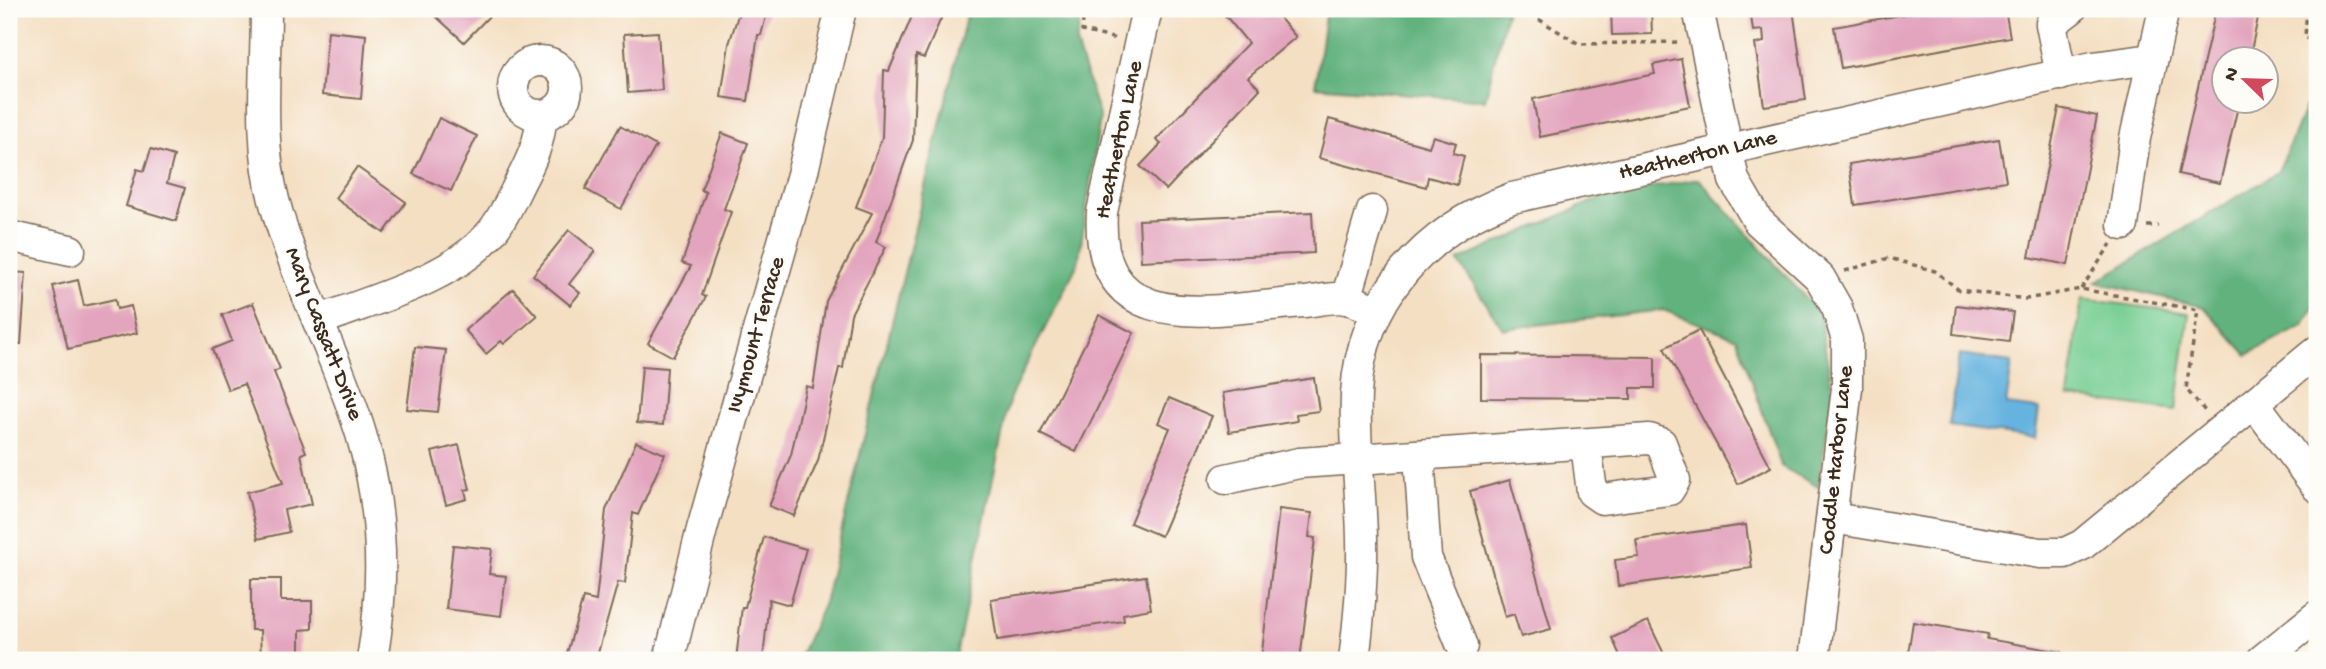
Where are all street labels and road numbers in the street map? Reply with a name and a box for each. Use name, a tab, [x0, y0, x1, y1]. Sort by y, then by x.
street label: Heatherton Lane	[1090, 57, 1150, 222]
street label: Heatherton Lane	[1616, 124, 1781, 187]
street label: Mary Cassatt Drive	[278, 244, 369, 425]
street label: Ivymount Terrace	[722, 253, 793, 416]
street label: Coddle Harbor Lane	[1814, 363, 1860, 556]

